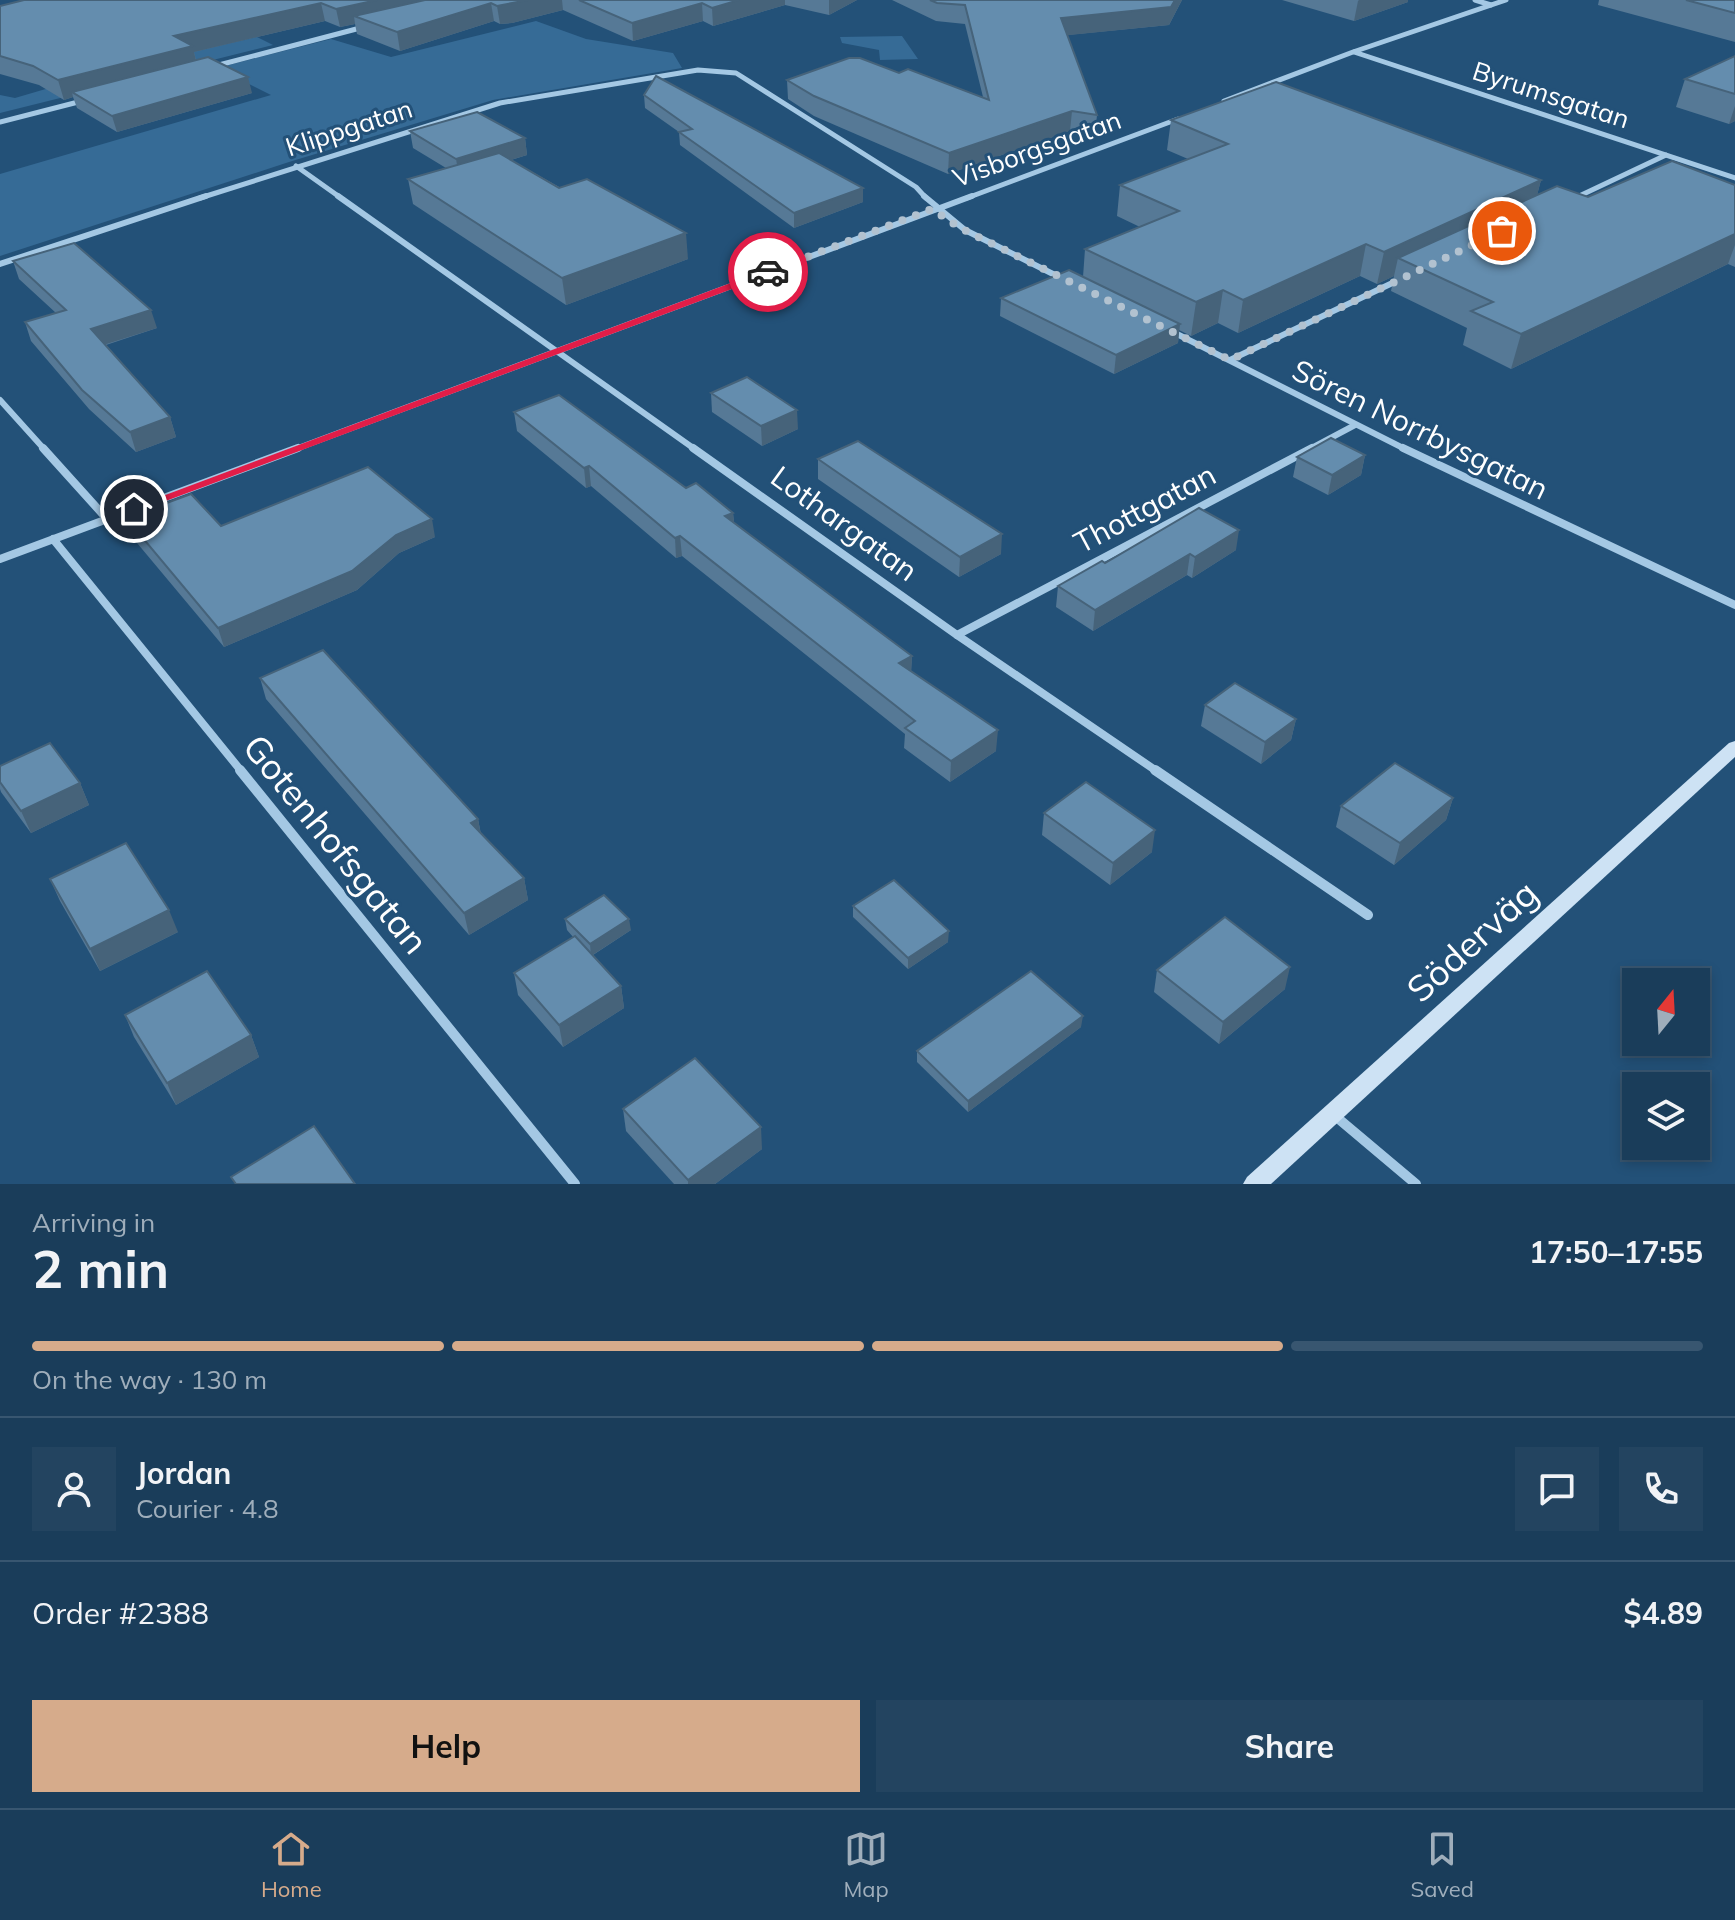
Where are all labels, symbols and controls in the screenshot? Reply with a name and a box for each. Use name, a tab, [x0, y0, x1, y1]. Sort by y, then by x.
street label: Byrumsgatan	[1469, 54, 1634, 135]
street label: Klippgatan	[281, 92, 416, 164]
street label: Visborgsgatan	[948, 103, 1126, 194]
pin	[1468, 197, 1536, 265]
icon: bag	[1480, 209, 1524, 253]
courier	[728, 232, 808, 312]
icon: car	[746, 250, 790, 294]
street label: Sören Norrbysgatan	[1286, 351, 1555, 508]
street label: Thottgatan	[1067, 455, 1222, 561]
street label: Lothargatan	[764, 457, 925, 589]
pin	[100, 475, 168, 543]
icon: home	[112, 487, 156, 531]
street label: Gotenhofsgatan	[234, 725, 439, 963]
street label: Söderväg	[1397, 870, 1546, 1011]
north arrow	[1622, 968, 1710, 1056]
map controls	[1622, 968, 1710, 1160]
button: layers	[1622, 1072, 1710, 1160]
text: Arriving in	[32, 1206, 155, 1239]
text: 17:50–17:55	[1529, 1233, 1703, 1271]
text: 2 min	[32, 1236, 169, 1301]
text: On the way · 130 m	[32, 1363, 267, 1396]
button: person	[32, 1447, 116, 1531]
button: chat	[1515, 1447, 1599, 1531]
button: phone	[1619, 1447, 1703, 1531]
text: Jordan	[136, 1454, 231, 1492]
text: Courier · 4.8	[136, 1492, 279, 1525]
text: Order #2388	[32, 1594, 209, 1632]
text: $4.89	[1624, 1594, 1703, 1632]
button: Help	[32, 1700, 860, 1792]
button: Share	[876, 1700, 1703, 1792]
tab: Home	[261, 1827, 322, 1903]
tab: Map	[843, 1827, 889, 1903]
tab: Saved	[1411, 1827, 1474, 1903]

